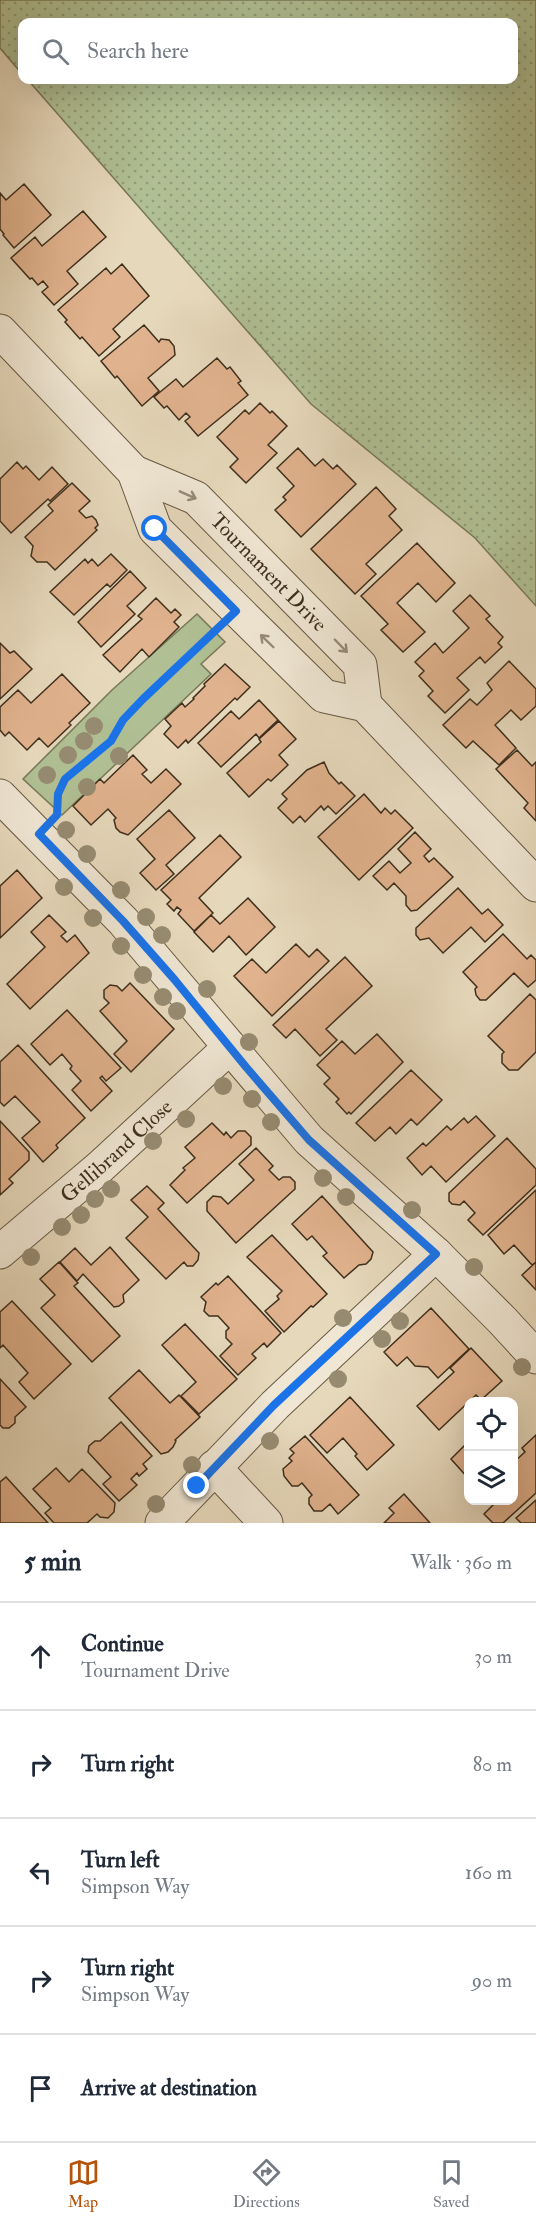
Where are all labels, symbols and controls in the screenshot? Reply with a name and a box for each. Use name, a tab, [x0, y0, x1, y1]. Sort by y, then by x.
search box	[18, 18, 518, 84]
icon: search	[39, 35, 72, 68]
text: Search here	[87, 37, 189, 65]
one-way arrow	[178, 489, 196, 501]
street label: Tournament Drive	[204, 507, 333, 638]
route start	[141, 515, 167, 541]
one-way arrow	[260, 634, 275, 648]
one-way arrow	[334, 638, 348, 653]
street label: Gellibrand Close	[55, 1094, 178, 1209]
map controls	[464, 1397, 518, 1505]
button: locate	[464, 1397, 518, 1451]
button: layers	[464, 1451, 518, 1505]
route end	[183, 1472, 209, 1498]
text: 5 min	[24, 1546, 81, 1578]
text: Walk · 360 m	[410, 1550, 512, 1575]
text: Continue	[81, 1630, 164, 1658]
icon: ahead	[24, 1640, 57, 1673]
text: 30 m	[474, 1644, 512, 1669]
text: Tournament Drive	[81, 1658, 230, 1683]
icon: right	[24, 1748, 57, 1781]
text: Turn right	[81, 1750, 174, 1778]
text: 80 m	[473, 1752, 512, 1777]
text: Turn left	[81, 1846, 160, 1874]
icon: left	[24, 1856, 57, 1889]
text: 160 m	[465, 1860, 512, 1885]
text: Simpson Way	[81, 1874, 189, 1899]
text: Turn right	[81, 1954, 174, 1982]
icon: right	[24, 1964, 57, 1997]
text: 90 m	[472, 1968, 512, 1993]
text: Simpson Way	[81, 1982, 189, 2007]
icon: arrive	[24, 2072, 57, 2105]
text: Arrive at destination	[81, 2074, 257, 2102]
tab: Map	[67, 2156, 100, 2212]
tab: Directions	[233, 2156, 300, 2212]
tab: Saved	[433, 2156, 469, 2212]

